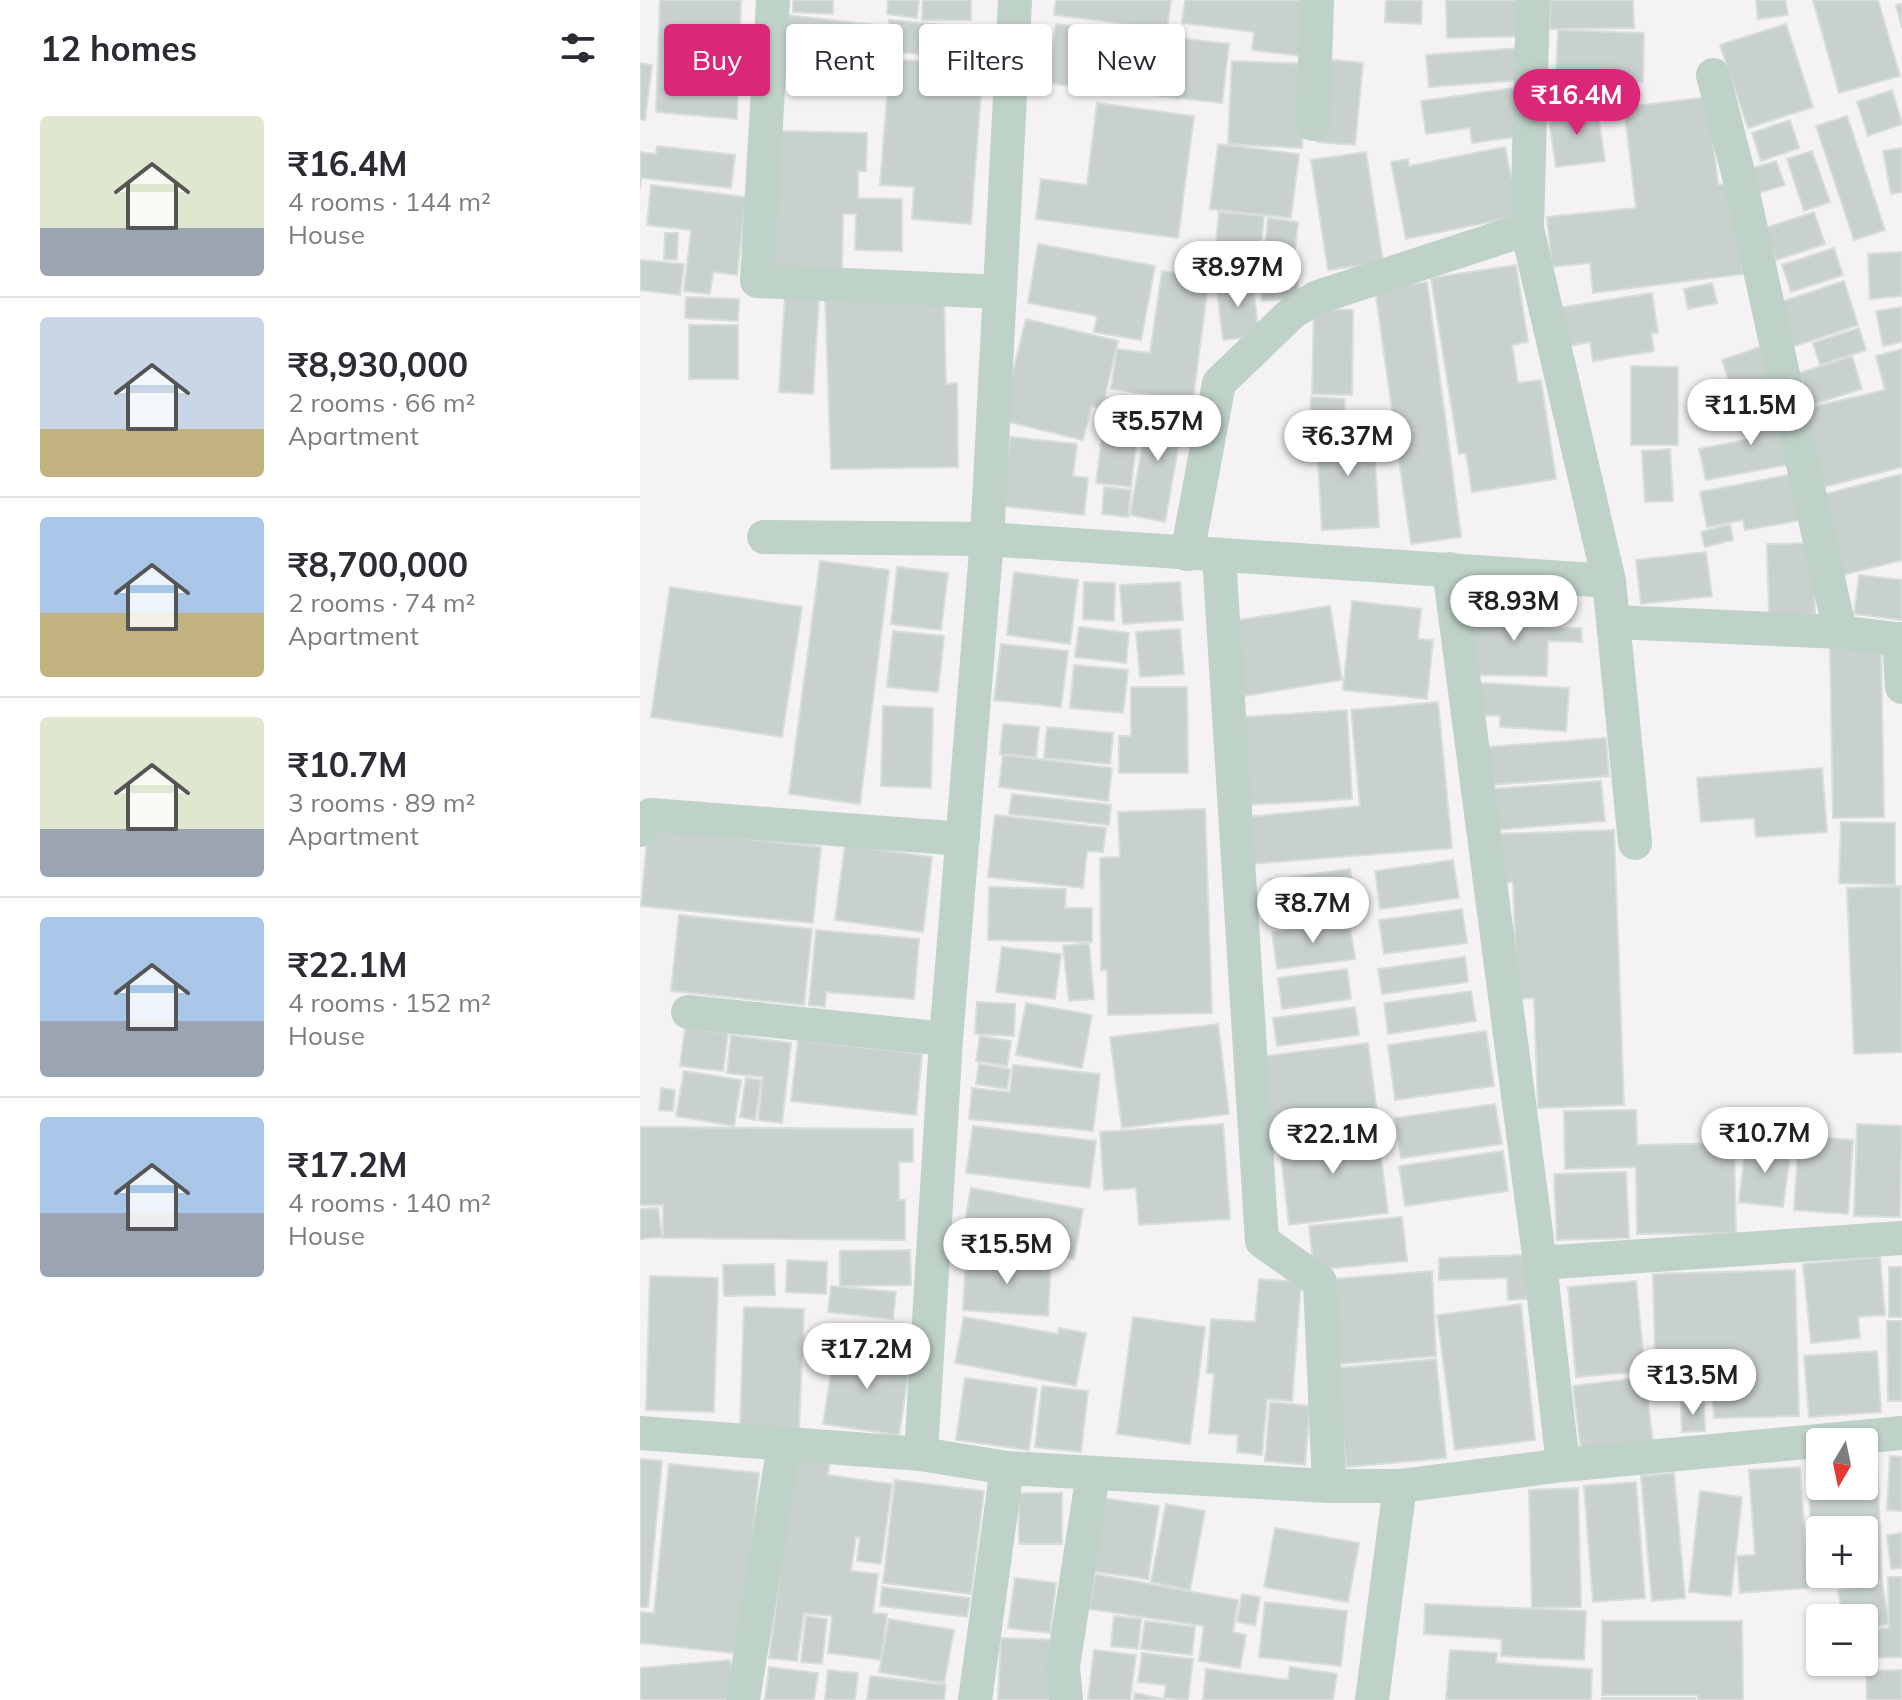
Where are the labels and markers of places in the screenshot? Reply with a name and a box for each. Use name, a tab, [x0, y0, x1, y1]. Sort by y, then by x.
pin: ₹16.4M	[1512, 69, 1642, 137]
pin: ₹8.97M	[1173, 241, 1303, 309]
pin: ₹11.5M	[1686, 379, 1816, 447]
pin: ₹5.57M	[1093, 395, 1223, 463]
pin: ₹6.37M	[1283, 410, 1413, 478]
pin: ₹8.93M	[1449, 575, 1579, 643]
pin: ₹8.7M	[1257, 877, 1369, 945]
pin: ₹10.7M	[1700, 1107, 1830, 1175]
pin: ₹22.1M	[1268, 1108, 1398, 1176]
pin: ₹15.5M	[942, 1218, 1072, 1286]
pin: ₹17.2M	[802, 1323, 932, 1391]
pin: ₹13.5M	[1628, 1349, 1758, 1417]

